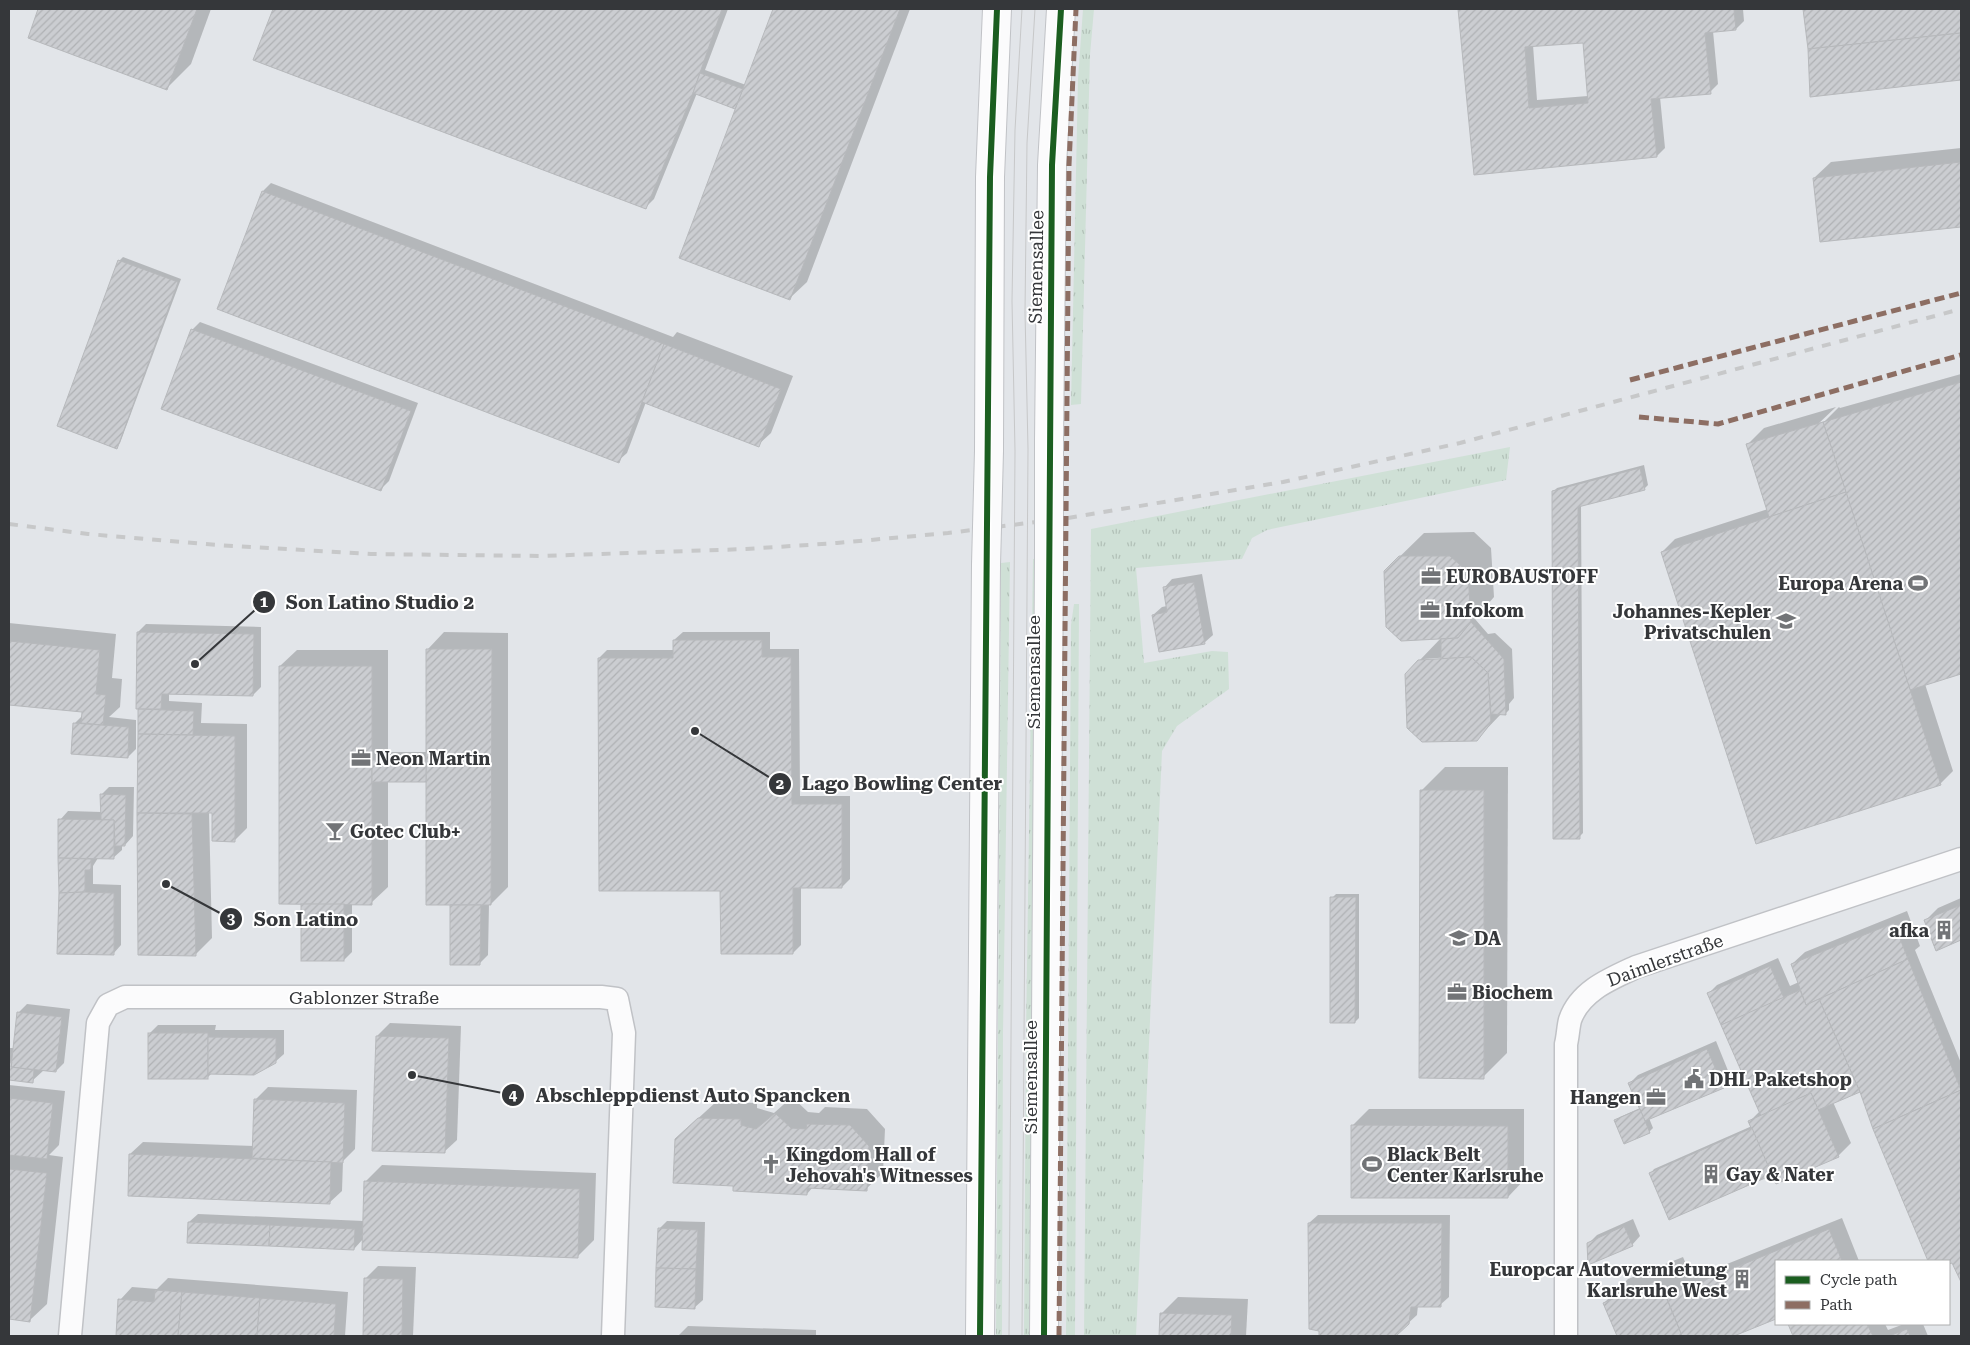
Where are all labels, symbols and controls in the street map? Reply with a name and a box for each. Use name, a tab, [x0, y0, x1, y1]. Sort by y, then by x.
street label: Siemensallee	[1025, 210, 1047, 324]
office icon: EUROBAUSTOFF	[1420, 565, 1442, 587]
place label: EUROBAUSTOFF	[1446, 566, 1598, 587]
sports icon: Europa Arena	[1907, 572, 1929, 594]
place label: Europa Arena	[1778, 573, 1903, 594]
callout: Son Latino Studio 2	[251, 585, 485, 619]
text: Son Latino Studio 2	[286, 591, 474, 614]
text: 1	[260, 593, 269, 611]
office icon: Infokom	[1419, 599, 1441, 621]
place label: Infokom	[1445, 600, 1525, 621]
place label: Johannes-Kepler Privatschulen	[1613, 601, 1771, 643]
school or university icon: Johannes-Kepler Privatschulen	[1775, 610, 1797, 632]
street label: Siemensallee	[1023, 615, 1044, 729]
office icon: Neon Martin	[350, 747, 372, 769]
place label: Neon Martin	[376, 748, 490, 769]
callout: Lago Bowling Center	[767, 767, 1013, 801]
text: Lago Bowling Center	[802, 772, 1003, 795]
text: 2	[776, 775, 784, 793]
bar icon: Gotec Club+	[324, 820, 346, 842]
place label: Gotec Club+	[350, 821, 461, 842]
callout: Son Latino	[219, 902, 368, 936]
text: Son Latino	[254, 908, 358, 931]
text: 3	[227, 910, 236, 928]
building icon: afka	[1933, 919, 1955, 941]
place label: afka	[1889, 920, 1929, 941]
school or university icon: DA	[1448, 927, 1470, 949]
place label: DA	[1474, 928, 1501, 949]
street label: Daimlerstraße	[1604, 929, 1726, 991]
office icon: Biochem	[1446, 981, 1468, 1003]
place label: Biochem	[1472, 982, 1554, 1003]
street label: Gablonzer Straße	[289, 987, 439, 1008]
street label: Siemensallee	[1020, 1020, 1041, 1134]
public building icon: DHL Paketshop	[1683, 1068, 1705, 1090]
place label: DHL Paketshop	[1709, 1069, 1852, 1090]
callout: Abschleppdienst Auto Spancken	[500, 1078, 860, 1112]
text: Abschleppdienst Auto Spancken	[536, 1084, 850, 1107]
text: 4	[509, 1086, 518, 1104]
office icon: Hangen	[1645, 1086, 1667, 1108]
place label: Hangen	[1570, 1087, 1641, 1108]
place label: Kingdom Hall of Jehovah's Witnesses	[786, 1144, 973, 1186]
place label: Black Belt Center Karlsruhe	[1387, 1144, 1544, 1186]
church icon: Kingdom Hall of Jehovah's Witnesses	[760, 1153, 782, 1175]
sports icon: Black Belt Center Karlsruhe	[1361, 1153, 1383, 1175]
building icon: Gay & Nater	[1700, 1163, 1722, 1185]
place label: Gay & Nater	[1726, 1164, 1834, 1185]
place label: Europcar Autovermietung Karlsruhe West	[1490, 1259, 1728, 1301]
legend	[1775, 1260, 1950, 1325]
building icon: Europcar Autovermietung Karlsruhe West	[1731, 1268, 1753, 1290]
text: Cycle path	[1820, 1271, 1898, 1289]
text: Path	[1820, 1296, 1853, 1314]

